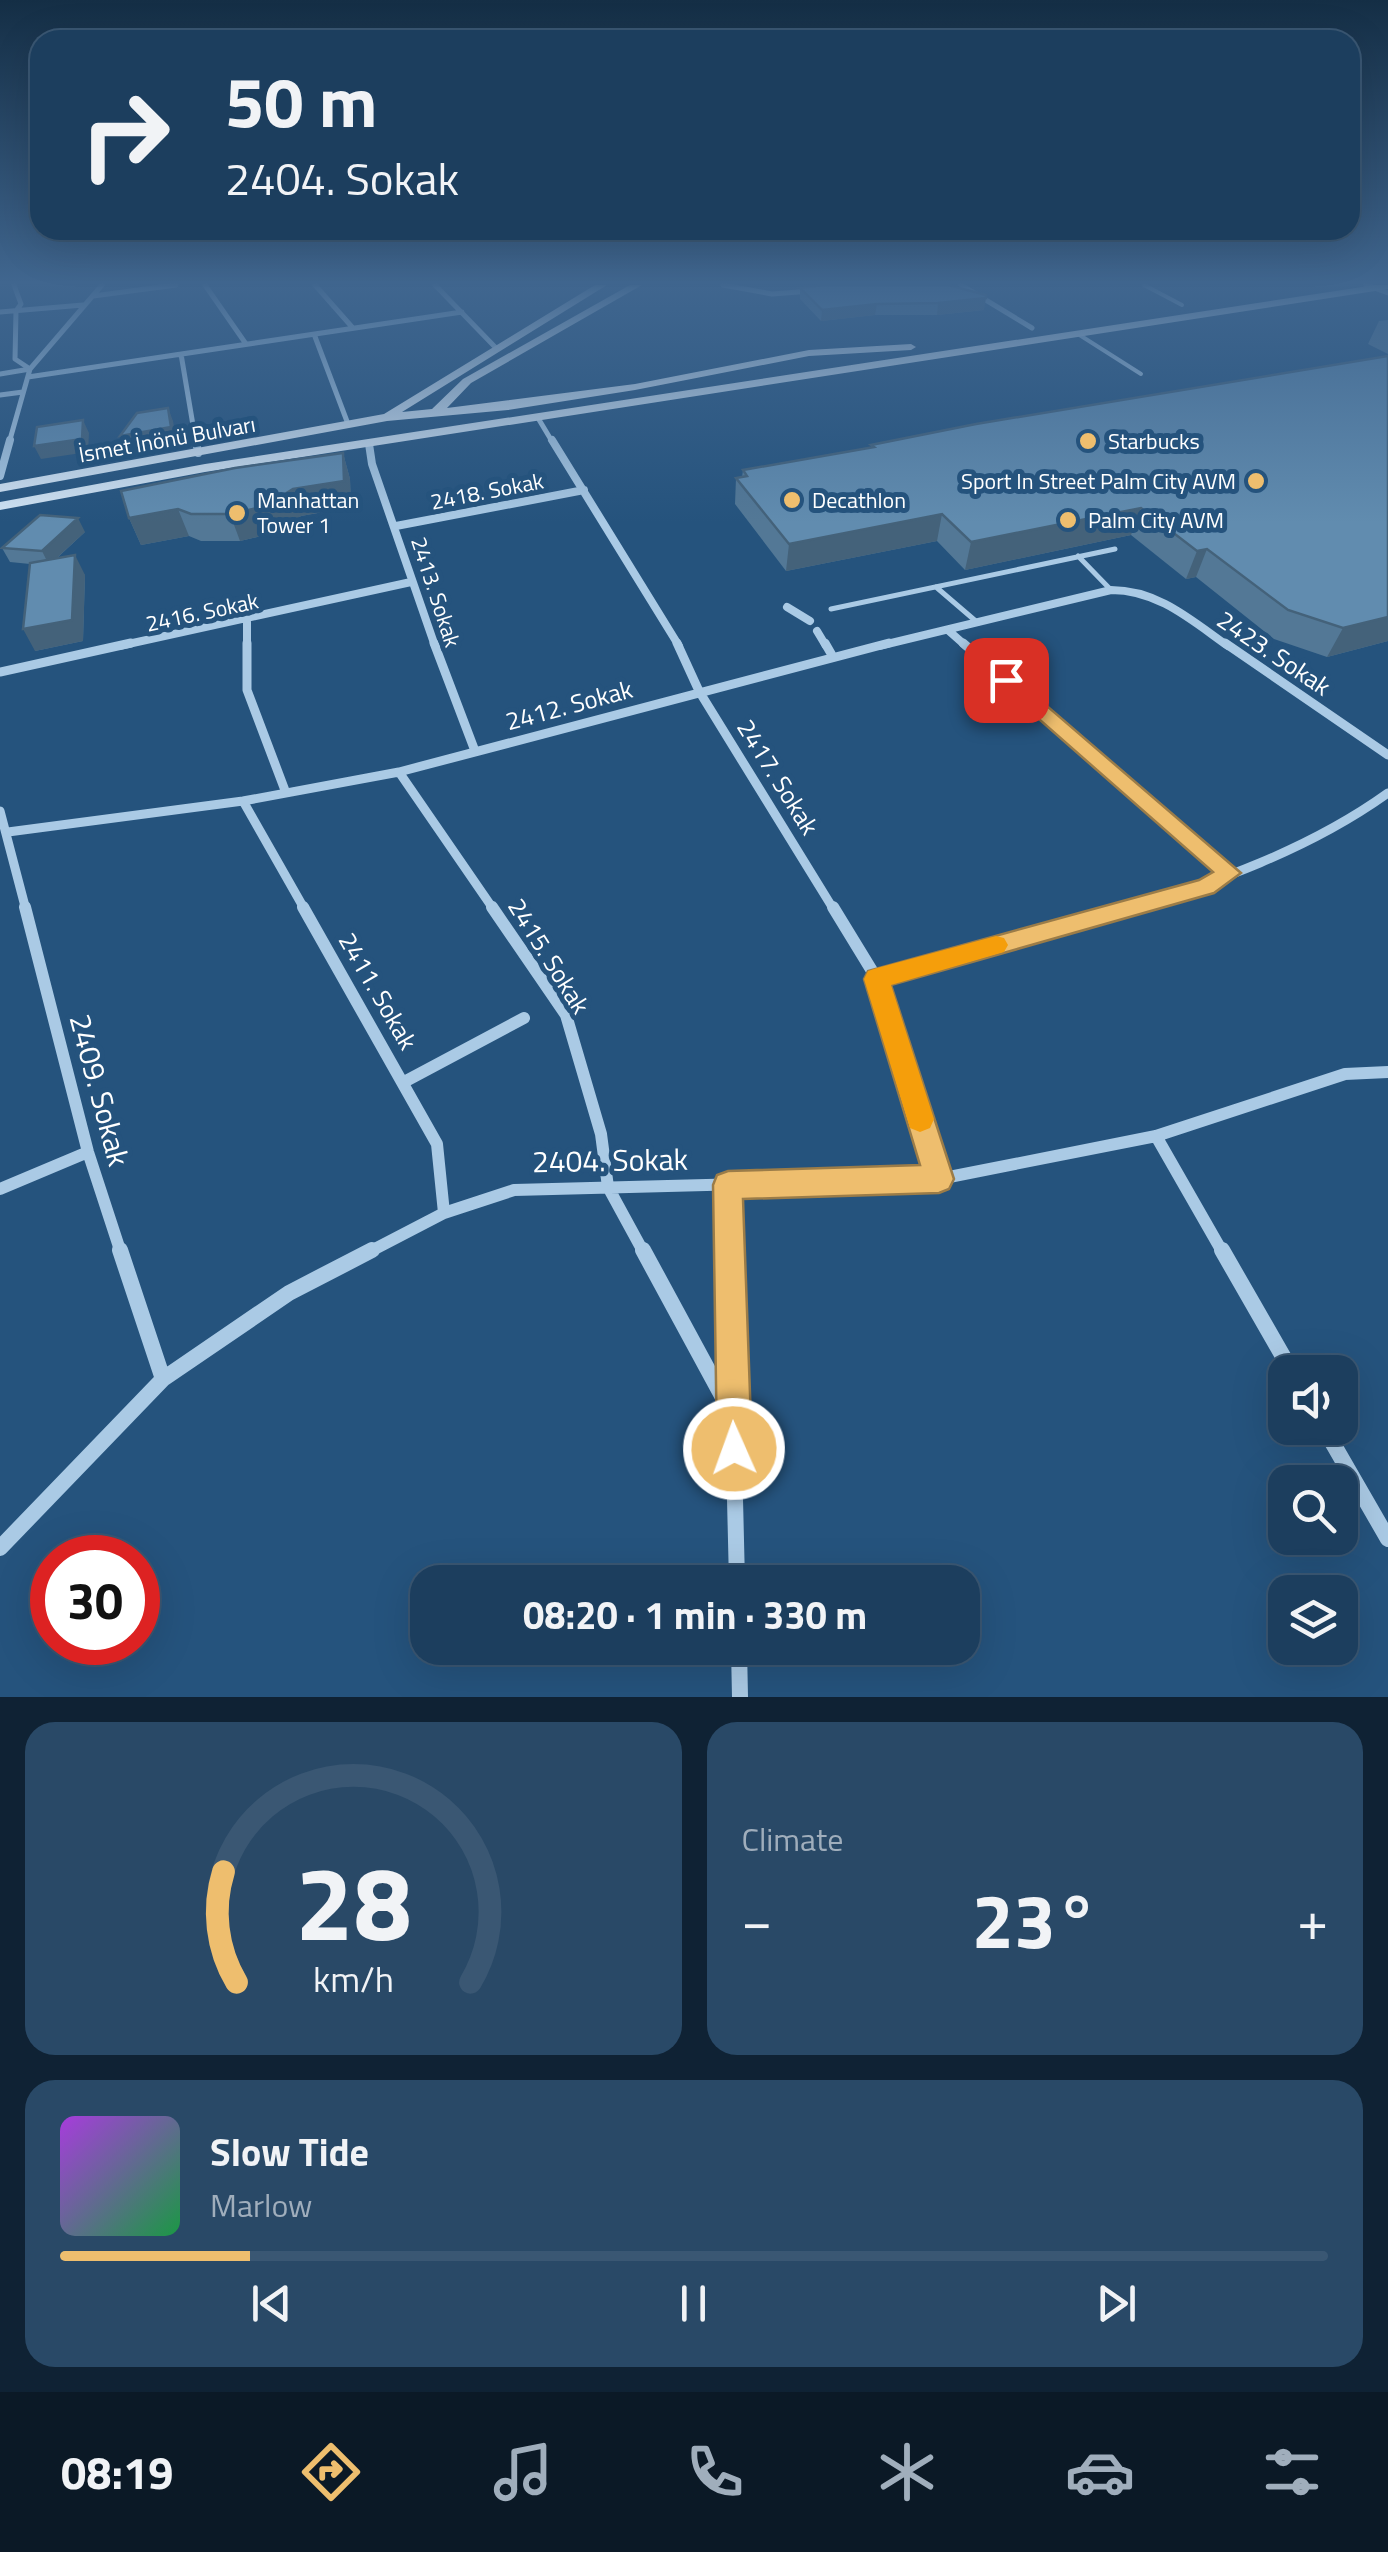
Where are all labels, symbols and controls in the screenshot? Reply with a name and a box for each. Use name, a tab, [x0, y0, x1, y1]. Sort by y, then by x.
text: 50 m	[225, 48, 378, 154]
icon: right	[60, 70, 190, 200]
text: 2404. Sokak	[225, 144, 459, 212]
street label: İsmet İnönü Bulvarı	[76, 407, 258, 471]
place label: Starbucks	[1108, 424, 1200, 458]
marker: Starbucks	[1077, 430, 1099, 452]
street label: 2418. Sokak	[428, 463, 547, 519]
place label: Sport In Street Palm City AVM	[961, 464, 1236, 498]
marker: Sport In Street Palm City AVM	[1245, 470, 1267, 492]
place label: Manhattan Tower 1	[257, 483, 359, 542]
place label: Decathlon	[812, 483, 906, 517]
marker: Decathlon	[781, 489, 803, 511]
marker: Manhattan Tower 1	[226, 502, 248, 524]
place label: Palm City AVM	[1088, 503, 1224, 537]
marker: Palm City AVM	[1057, 509, 1079, 531]
street label: 2413. Sokak	[402, 532, 470, 652]
street label: 2416. Sokak	[142, 583, 262, 641]
street label: 2423. Sokak	[1209, 601, 1339, 705]
pin	[964, 638, 1049, 723]
icon: arrive	[979, 653, 1034, 708]
street label: 2412. Sokak	[501, 670, 637, 740]
street label: 2417. Sokak	[727, 712, 829, 842]
street label: 2415. Sokak	[498, 891, 600, 1021]
street label: 2411. Sokak	[329, 925, 427, 1057]
street label: 2409. Sokak	[58, 1009, 142, 1171]
street label: 2404. Sokak	[532, 1136, 688, 1184]
map controls	[1268, 1355, 1358, 1665]
button: sound	[1268, 1355, 1358, 1445]
position arrow	[682, 1397, 786, 1501]
button: search	[1268, 1465, 1358, 1555]
speed limit sign: 30	[30, 1535, 160, 1665]
button: layers	[1268, 1575, 1358, 1665]
text: 08:20 · 1 min · 330 m	[523, 1586, 867, 1644]
text: Climate	[742, 1815, 843, 1863]
text: 28	[295, 1822, 411, 1980]
text: 23°	[972, 1863, 1098, 1977]
text: −	[742, 1878, 772, 1961]
text: +	[1297, 1878, 1328, 1961]
text: km/h	[313, 1951, 394, 2006]
text: Slow Tide	[210, 2123, 369, 2181]
text: Marlow	[210, 2181, 313, 2229]
icon: previous	[244, 2276, 299, 2331]
icon: pause	[666, 2276, 721, 2331]
icon: next	[1089, 2276, 1144, 2331]
icon: directions	[296, 2437, 366, 2507]
icon: music	[488, 2437, 558, 2507]
icon: phone	[680, 2437, 750, 2507]
icon: climate	[872, 2437, 942, 2507]
icon: car	[1065, 2437, 1135, 2507]
icon: filters	[1257, 2437, 1327, 2507]
text: 08:19	[61, 2438, 173, 2506]

